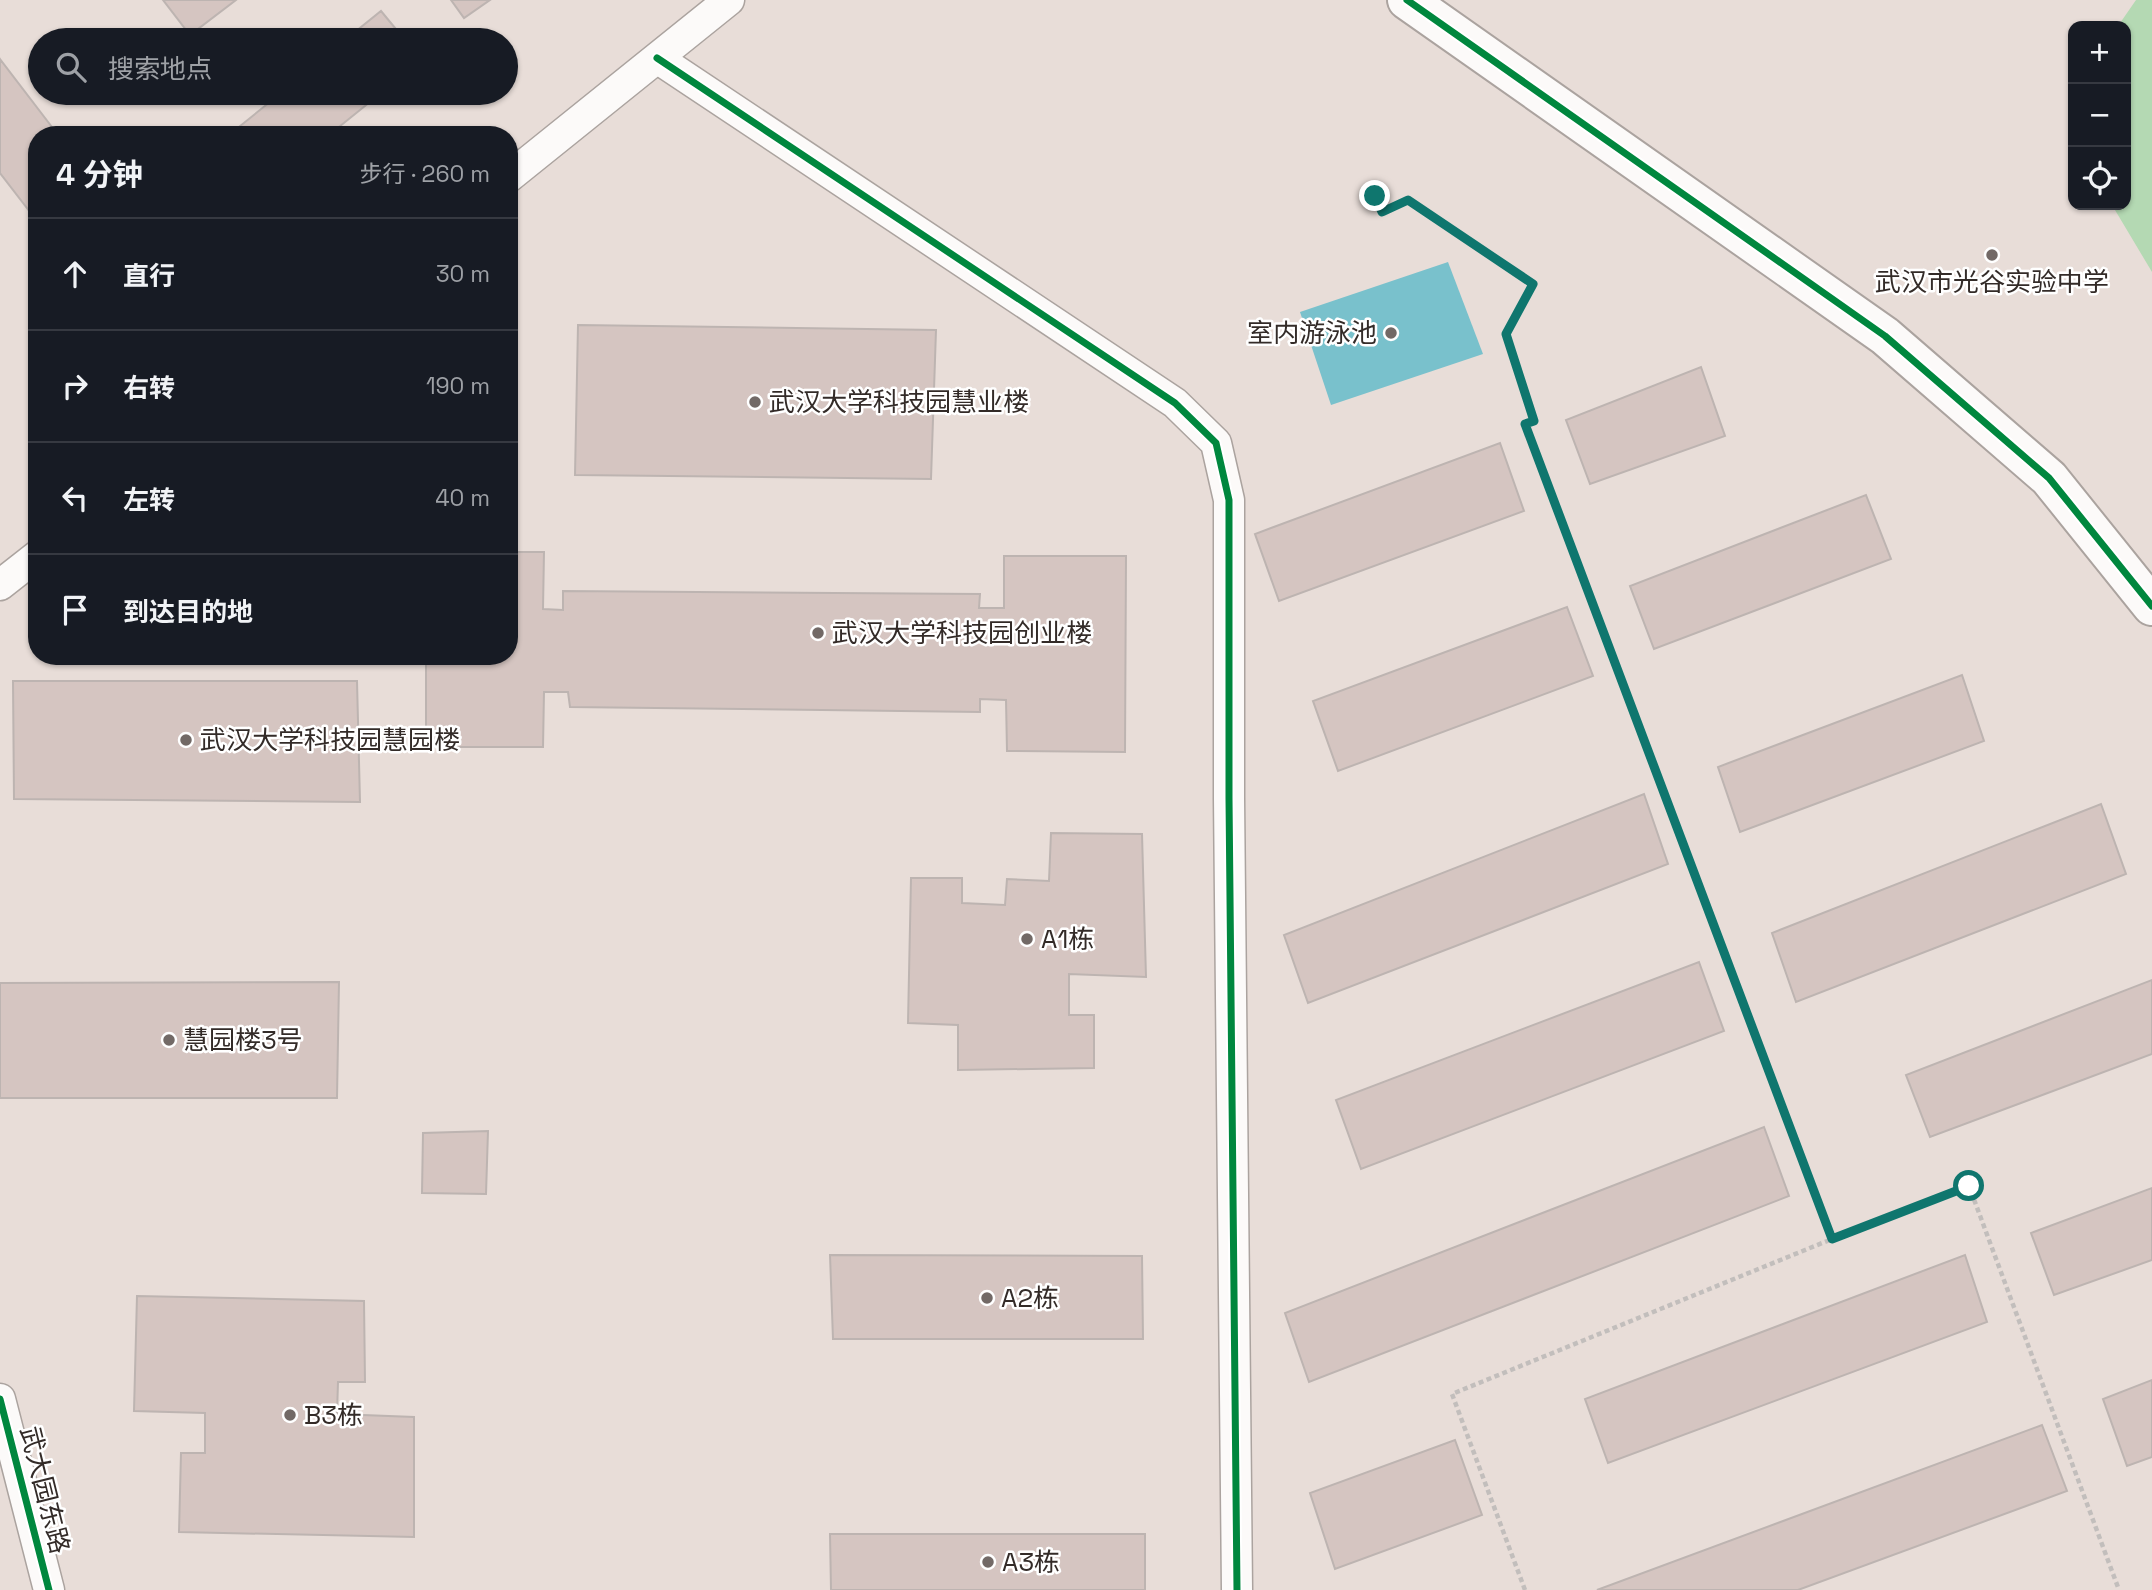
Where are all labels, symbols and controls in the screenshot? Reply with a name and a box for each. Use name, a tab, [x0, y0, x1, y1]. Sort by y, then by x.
map controls	[2068, 21, 2131, 210]
button: +	[2068, 21, 2131, 84]
search box	[28, 28, 518, 105]
icon: search	[52, 48, 90, 86]
text: 搜索地点	[108, 52, 212, 86]
button: −	[2068, 84, 2131, 147]
button: locate	[2068, 147, 2131, 210]
text: 4 分钟	[56, 155, 143, 194]
text: 步行 · 260 m	[359, 159, 490, 189]
route end	[1359, 180, 1390, 211]
marker: 武汉市光谷实验中学	[1984, 247, 2000, 263]
icon: ahead	[56, 255, 94, 293]
text: 直行	[123, 259, 175, 293]
text: 30 m	[436, 259, 490, 289]
place label: 武汉市光谷实验中学	[1875, 265, 2109, 299]
place label: 室内游泳池	[1247, 316, 1377, 350]
marker: 室内游泳池	[1383, 325, 1399, 341]
icon: right	[56, 367, 94, 405]
text: 右转	[123, 371, 175, 405]
text: 190 m	[426, 371, 490, 401]
place label: 武汉大学科技园慧业楼	[769, 385, 1029, 419]
marker: 武汉大学科技园慧业楼	[747, 394, 763, 410]
icon: left	[56, 479, 94, 517]
text: 左转	[123, 483, 175, 517]
text: 40 m	[435, 483, 490, 513]
icon: arrive	[56, 591, 94, 629]
text: 到达目的地	[123, 595, 253, 629]
place label: 武汉大学科技园创业楼	[832, 616, 1092, 650]
marker: 武汉大学科技园创业楼	[810, 625, 826, 641]
place label: 武汉大学科技园慧园楼	[200, 723, 460, 757]
marker: 武汉大学科技园慧园楼	[178, 732, 194, 748]
place label: A1栋	[1041, 922, 1094, 956]
marker: A1栋	[1019, 931, 1035, 947]
place label: 慧园楼3号	[183, 1023, 303, 1057]
marker: 慧园楼3号	[161, 1032, 177, 1048]
route start	[1953, 1170, 1984, 1201]
place label: A2栋	[1001, 1281, 1059, 1315]
marker: A2栋	[979, 1290, 995, 1306]
place label: B3栋	[304, 1398, 363, 1432]
marker: B3栋	[282, 1407, 298, 1423]
street label: 武大园东路	[13, 1423, 77, 1557]
place label: A3栋	[1002, 1545, 1060, 1579]
marker: A3栋	[980, 1554, 996, 1570]

